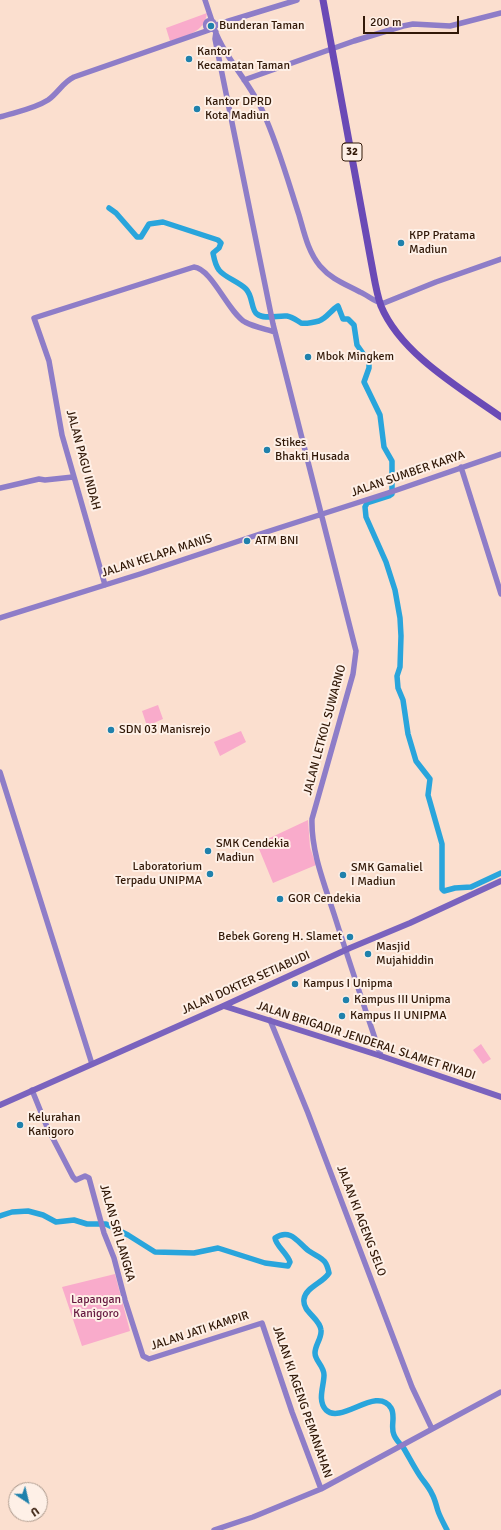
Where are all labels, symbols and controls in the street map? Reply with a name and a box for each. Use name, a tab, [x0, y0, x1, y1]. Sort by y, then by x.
scale bar	[365, 8, 461, 34]
text: 200 m	[370, 15, 402, 30]
place label: Bunderan Taman	[219, 19, 305, 33]
marker: Bunderan Taman	[206, 21, 216, 31]
place label: Kantor Kecamatan Taman	[197, 45, 290, 73]
marker: Kantor Kecamatan Taman	[184, 54, 194, 64]
place label: Kantor DPRD Kota Madiun	[205, 95, 272, 123]
marker: Kantor DPRD Kota Madiun	[192, 104, 202, 114]
road number: 32	[342, 143, 362, 161]
place label: KPP Pratama Madiun	[409, 229, 475, 257]
marker: KPP Pratama Madiun	[396, 238, 406, 248]
place label: Mbok Mingkem	[316, 350, 394, 364]
marker: Mbok Mingkem	[303, 352, 313, 362]
street label: JALAN PAGU INDAH	[63, 408, 103, 512]
place label: Stikes Bhakti Husada	[275, 436, 349, 464]
marker: Stikes Bhakti Husada	[262, 445, 272, 455]
street label: JALAN SUMBER KARYA	[349, 448, 467, 500]
street label: JALAN KELAPA MANIS	[100, 531, 214, 581]
place label: ATM BNI	[255, 534, 299, 548]
marker: ATM BNI	[242, 536, 252, 546]
street label: JALAN LETKOL SUWARNO	[301, 663, 349, 797]
place label: SDN 03 Manisrejo	[119, 723, 210, 737]
marker: SDN 03 Manisrejo	[106, 725, 116, 735]
place label: SMK Cendekia Madiun	[216, 837, 289, 865]
marker: SMK Cendekia Madiun	[203, 846, 213, 856]
place label: Laboratorium Terpadu UNIPMA	[115, 860, 202, 888]
place label: SMK Gamaliel I Madiun	[351, 861, 423, 889]
marker: Laboratorium Terpadu UNIPMA	[205, 869, 215, 879]
marker: SMK Gamaliel I Madiun	[338, 870, 348, 880]
place label: GOR Cendekia	[288, 892, 361, 906]
marker: GOR Cendekia	[275, 894, 285, 904]
place label: Bebek Goreng H. Slamet	[218, 930, 342, 944]
marker: Bebek Goreng H. Slamet	[345, 932, 355, 942]
place label: Masjid Mujahiddin	[376, 940, 434, 968]
street label: JALAN DOKTER SETIABUDI	[180, 948, 312, 1018]
marker: Masjid Mujahiddin	[363, 949, 373, 959]
place label: Kampus I Unipma	[303, 977, 393, 991]
marker: Kampus I Unipma	[290, 979, 300, 989]
place label: Kampus III Unipma	[354, 993, 451, 1007]
marker: Kampus III Unipma	[341, 995, 351, 1005]
street label: JALAN BRIGADIR JENDERAL SLAMET RIYADI	[255, 999, 477, 1083]
place label: Kampus II UNIPMA	[350, 1009, 447, 1023]
marker: Kampus II UNIPMA	[337, 1011, 347, 1021]
place label: Kelurahan Kanigoro	[28, 1111, 80, 1139]
marker: Kelurahan Kanigoro	[15, 1120, 25, 1130]
street label: JALAN KI AGENG SELO	[333, 1164, 389, 1278]
street label: JALAN SRI LANGKA	[96, 1183, 138, 1283]
park label: Lapangan Kanigoro	[71, 1293, 121, 1321]
street label: JALAN JATI KAMPIR	[149, 1308, 251, 1354]
street label: JALAN KI AGENG PEMANAHAN	[269, 1324, 335, 1480]
north arrow	[8, 1482, 48, 1522]
text: U	[28, 1504, 41, 1519]

